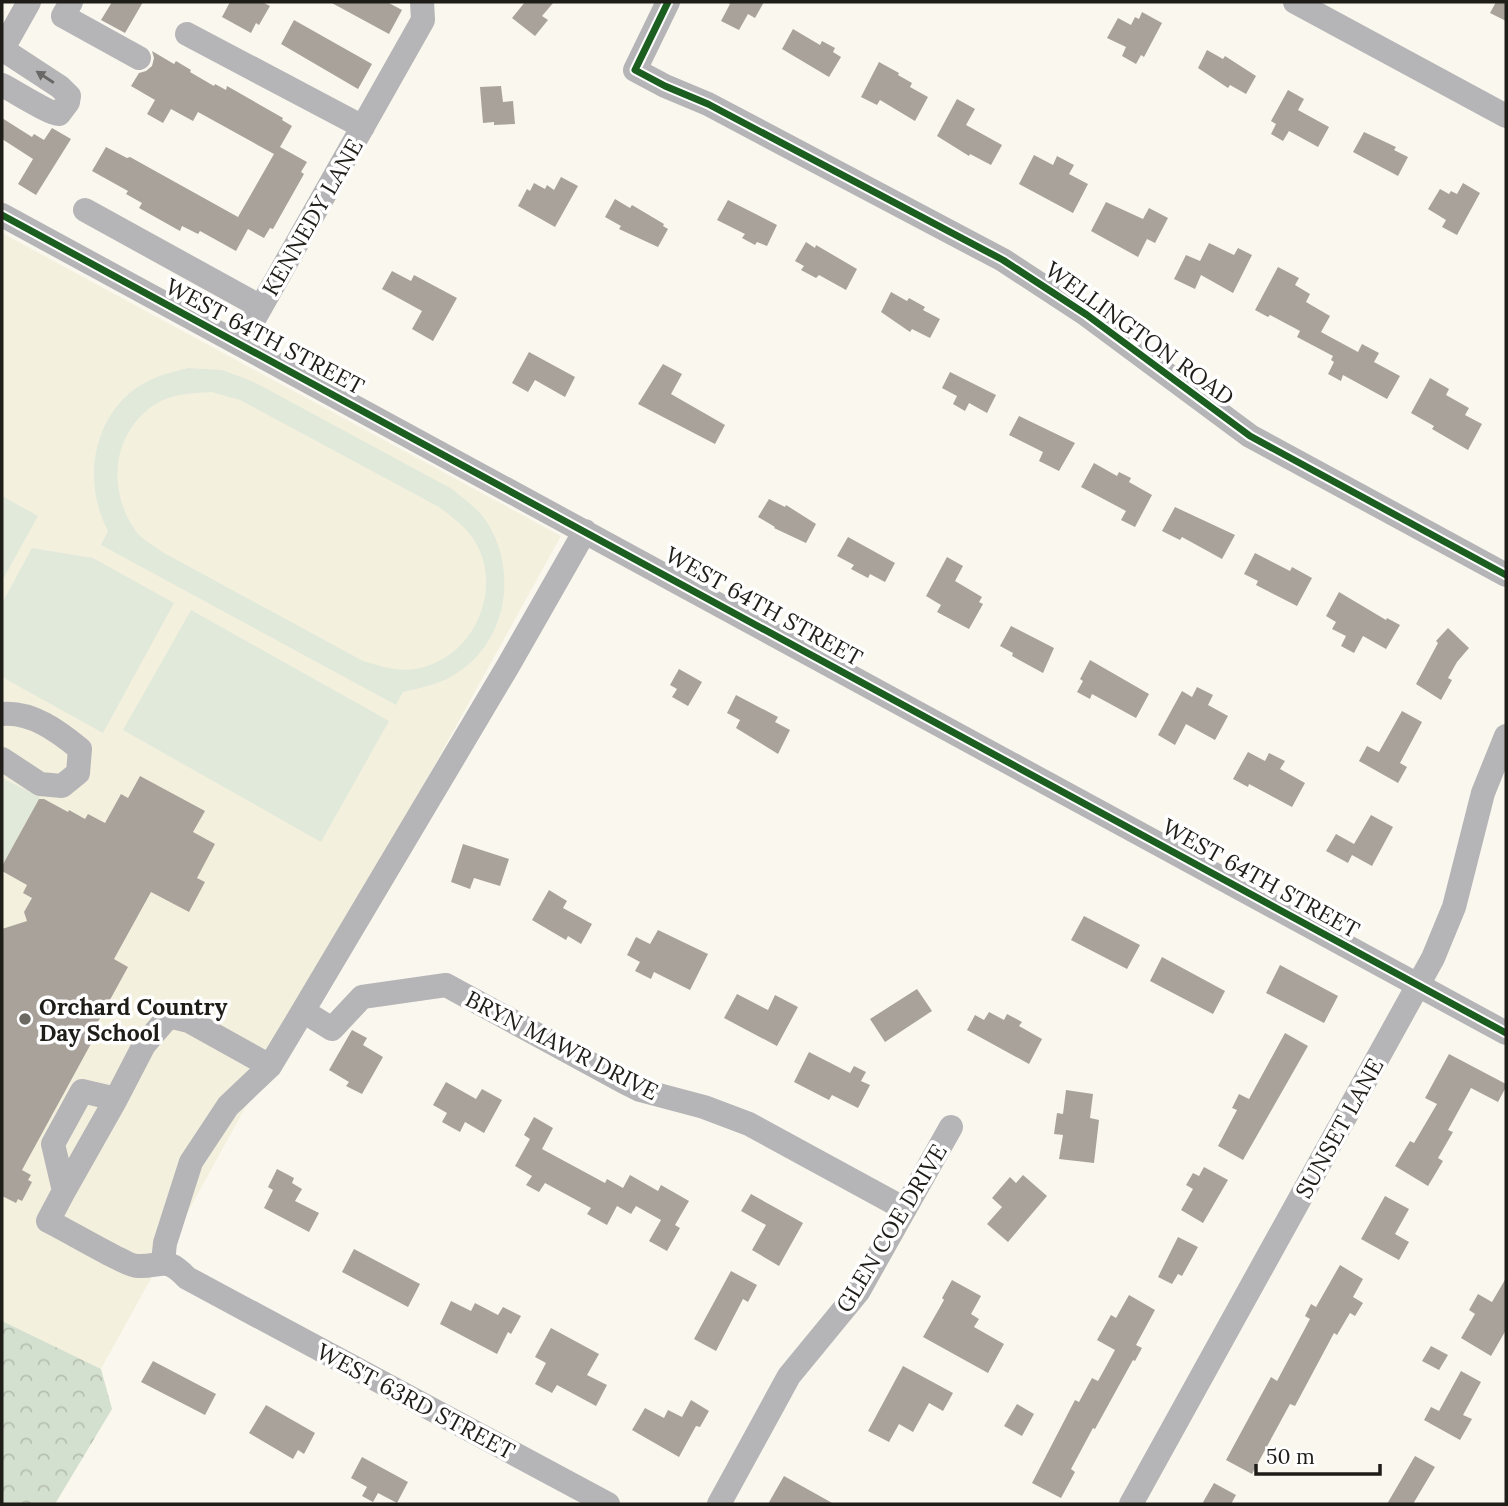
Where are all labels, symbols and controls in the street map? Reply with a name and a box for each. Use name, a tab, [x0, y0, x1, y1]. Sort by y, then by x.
one-way arrow	[36, 71, 55, 84]
street label: KENNEDY LANE	[255, 133, 369, 301]
street label: WELLINGTON ROAD	[1040, 255, 1240, 411]
street label: WEST 64TH STREET	[161, 271, 370, 401]
street label: WEST 64TH STREET	[660, 540, 868, 672]
street label: WEST 64TH STREET	[1157, 812, 1365, 944]
street label: BRYN MAWR DRIVE	[461, 984, 663, 1106]
place label: Orchard Country Day School	[39, 992, 228, 1047]
marker: Orchard Country Day School	[17, 1011, 33, 1027]
street label: SUNSET LANE	[1289, 1053, 1389, 1203]
street label: GLEN COE DRIVE	[829, 1138, 953, 1318]
street label: WEST 63RD STREET	[312, 1336, 520, 1466]
scale bar	[1256, 1432, 1380, 1476]
text: 50 m	[1266, 1443, 1315, 1470]

